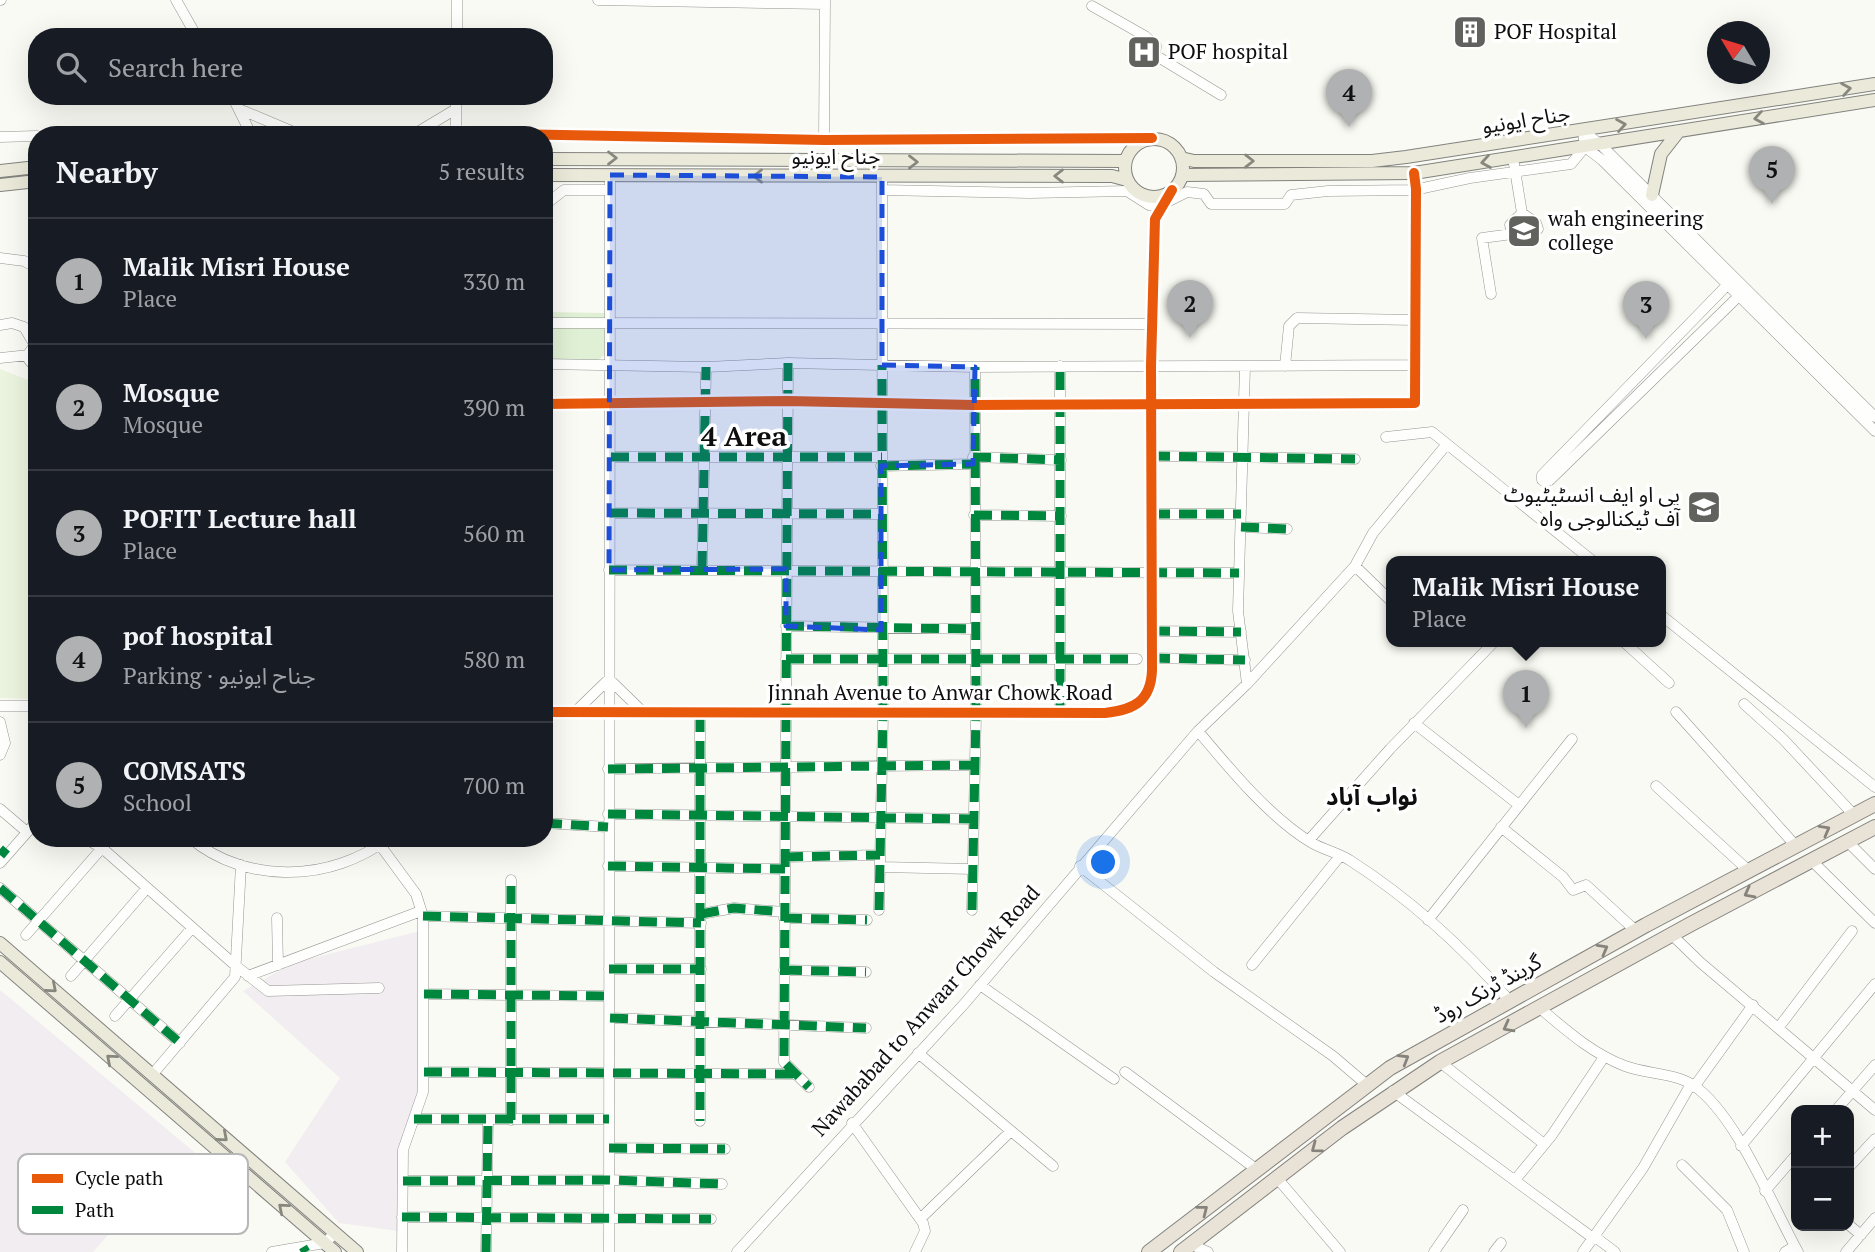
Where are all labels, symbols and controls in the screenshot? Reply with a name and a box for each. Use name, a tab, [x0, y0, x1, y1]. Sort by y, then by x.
building icon: POF Hospital	[1451, 13, 1489, 51]
place label: POF Hospital	[1494, 17, 1617, 45]
north arrow	[1707, 21, 1770, 84]
search box	[28, 28, 553, 105]
hospital icon: POF hospital	[1125, 33, 1163, 71]
place label: POF hospital	[1168, 37, 1288, 65]
icon: search	[52, 48, 90, 86]
text: Search here	[108, 50, 243, 84]
pin: 4	[1326, 69, 1372, 127]
one-way arrow	[1840, 82, 1852, 97]
street label: جناح ایونیو	[1480, 98, 1572, 142]
one-way arrow	[1753, 111, 1765, 126]
one-way arrow	[1615, 118, 1627, 133]
street label: جناح ایونیو	[792, 142, 880, 172]
pin: 5	[1749, 146, 1795, 204]
one-way arrow	[608, 150, 618, 166]
text: Nearby	[56, 152, 158, 192]
one-way arrow	[1244, 153, 1255, 169]
one-way arrow	[909, 154, 919, 170]
one-way arrow	[1480, 154, 1492, 169]
text: 5 results	[438, 156, 525, 187]
one-way arrow	[752, 168, 763, 184]
one-way arrow	[1053, 168, 1064, 184]
place label: wah engineering college	[1547, 204, 1704, 256]
school or university icon: wah engineering college	[1505, 212, 1543, 250]
text: Malik Misri House	[123, 249, 350, 283]
text: 1	[73, 266, 86, 297]
text: 330 m	[463, 266, 525, 297]
pin: 2	[1167, 280, 1213, 338]
pin: 3	[1623, 281, 1669, 339]
text: Place	[123, 283, 177, 314]
text: Mosque	[123, 375, 220, 409]
text: 2	[73, 392, 86, 423]
text: 390 m	[463, 392, 525, 423]
text: Mosque	[123, 409, 203, 440]
district label: 4 Area	[701, 417, 788, 454]
place label: پی او ایف انسٹیٹیوٹ آف ٹیکنالوجی واہ	[1504, 480, 1681, 532]
school or university icon: پی او ایف انسٹیٹیوٹ آف ٹیکنالوجی واہ	[1685, 488, 1723, 526]
text: POFIT Lecture hall	[123, 501, 357, 535]
text: 3	[73, 518, 86, 549]
text: 560 m	[463, 518, 525, 549]
text: Place	[123, 535, 177, 566]
popup	[1386, 556, 1666, 647]
text: Malik Misri House	[1413, 569, 1639, 603]
text: Place	[1413, 603, 1467, 634]
text: pof hospital	[123, 618, 273, 652]
text: 4	[73, 644, 86, 675]
text: 580 m	[463, 644, 525, 675]
text: Parking · جناح ایونیو	[123, 660, 316, 691]
pin: 1	[1503, 670, 1549, 728]
street label: Jinnah Avenue to Anwar Chowk Road	[767, 678, 1113, 706]
text: COMSATS	[123, 753, 246, 787]
text: 5	[73, 770, 86, 801]
text: 700 m	[463, 770, 525, 801]
district label: نواب آباد	[1326, 780, 1418, 812]
text: School	[123, 787, 192, 818]
one-way arrow	[1818, 825, 1831, 838]
your location	[1086, 845, 1120, 879]
street label: Nawababad to Anwaar Chowk Road	[805, 879, 1046, 1142]
one-way arrow	[1744, 884, 1756, 898]
one-way arrow	[1596, 944, 1608, 957]
street label: گرینڈ ٹرنک روڈ	[1429, 947, 1546, 1029]
one-way arrow	[44, 980, 57, 992]
one-way arrow	[1502, 1019, 1515, 1032]
one-way arrow	[106, 1055, 119, 1067]
one-way arrow	[1397, 1055, 1410, 1068]
map controls	[1791, 1105, 1854, 1231]
button: +	[1791, 1105, 1854, 1168]
one-way arrow	[215, 1129, 228, 1141]
one-way arrow	[1311, 1140, 1323, 1153]
legend	[18, 1154, 248, 1234]
text: Cycle path	[75, 1165, 163, 1190]
button: −	[1791, 1168, 1854, 1231]
text: Path	[75, 1197, 114, 1222]
one-way arrow	[278, 1204, 291, 1216]
one-way arrow	[1195, 1206, 1207, 1219]

